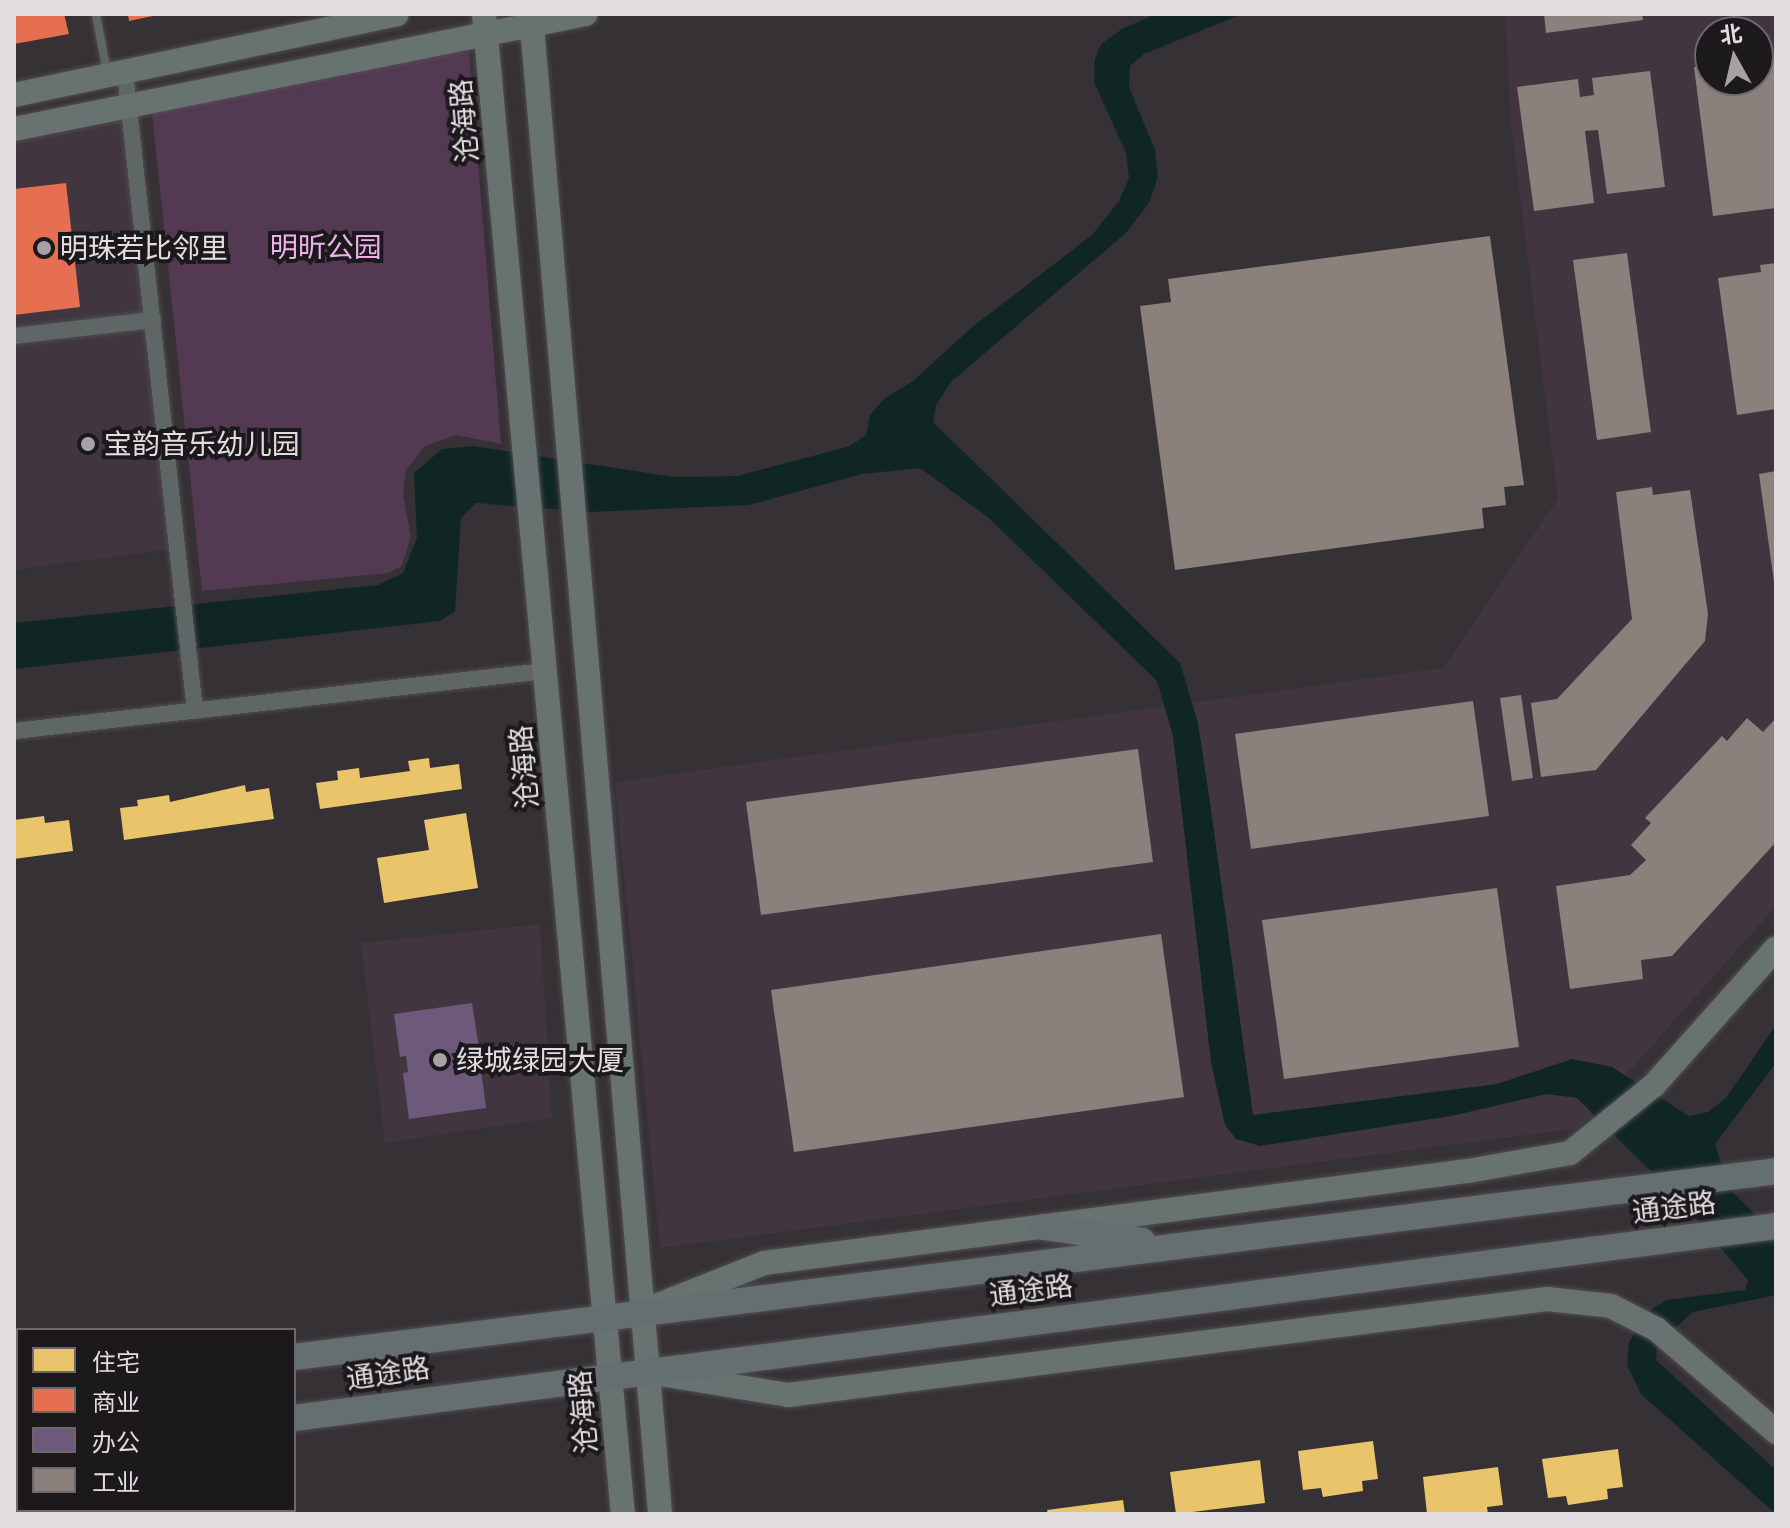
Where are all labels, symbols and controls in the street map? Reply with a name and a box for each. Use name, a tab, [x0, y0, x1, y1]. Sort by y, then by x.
north arrow	[1694, 16, 1774, 96]
text: 北	[1718, 18, 1744, 51]
street label: 沧海路	[444, 78, 484, 164]
park label: 明昕公园	[270, 230, 382, 264]
place label: 明珠若比邻里	[60, 231, 228, 265]
marker: 明珠若比邻里	[35, 239, 53, 257]
place label: 宝韵音乐幼儿园	[104, 427, 300, 461]
marker: 宝韵音乐幼儿园	[79, 435, 97, 453]
street label: 沧海路	[504, 724, 544, 810]
place label: 绿城绿园大厦	[456, 1043, 624, 1077]
marker: 绿城绿园大厦	[431, 1051, 449, 1069]
street label: 通途路	[1630, 1185, 1718, 1229]
street label: 通途路	[987, 1268, 1075, 1312]
legend	[16, 1328, 296, 1512]
text: 住宅	[92, 1346, 140, 1378]
street label: 通途路	[344, 1351, 432, 1395]
street label: 沧海路	[563, 1369, 603, 1455]
text: 商业	[92, 1386, 140, 1418]
text: 办公	[92, 1426, 140, 1458]
text: 工业	[92, 1466, 140, 1498]

